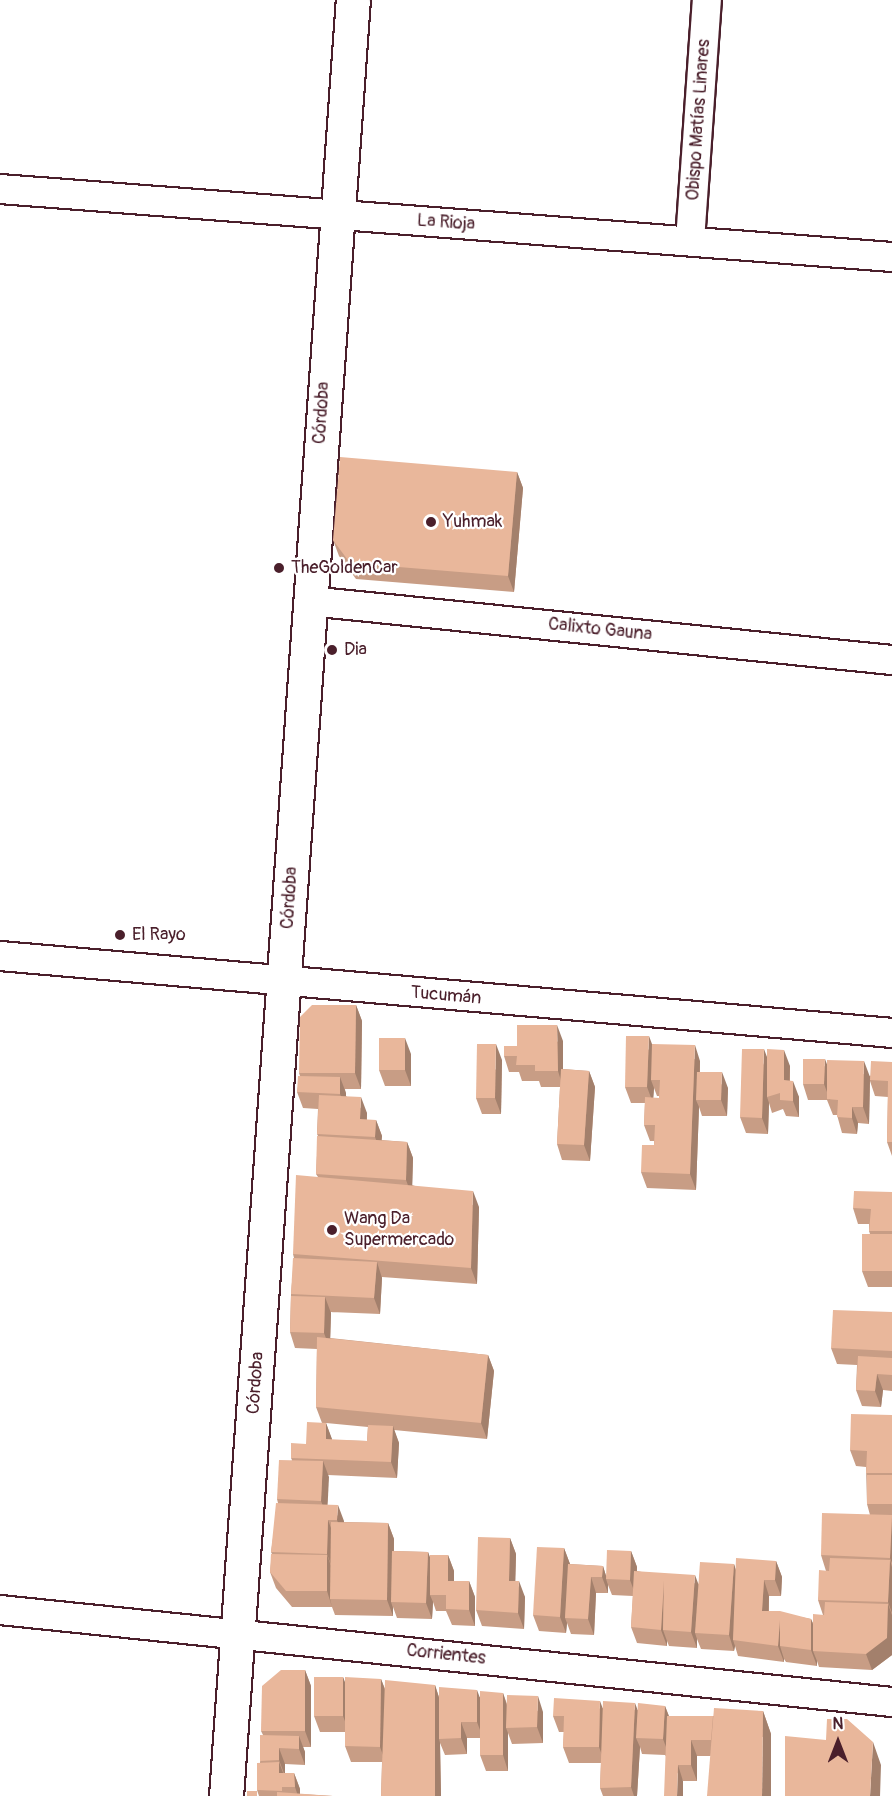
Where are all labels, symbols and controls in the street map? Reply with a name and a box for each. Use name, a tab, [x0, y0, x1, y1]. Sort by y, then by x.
street label: Obispo Matías Linares	[683, 39, 715, 201]
street label: La Rioja	[416, 210, 476, 236]
street label: Córdoba	[309, 381, 335, 445]
place label: Yuhmak	[443, 511, 502, 533]
marker: Yuhmak	[424, 515, 438, 529]
place label: TheGoldenCar	[291, 557, 398, 579]
marker: TheGoldenCar	[272, 561, 286, 575]
street label: Calixto Gauna	[547, 614, 653, 646]
place label: Dia	[344, 639, 367, 661]
marker: Dia	[325, 643, 339, 657]
street label: Córdoba	[277, 866, 303, 930]
place label: El Rayo	[132, 924, 186, 946]
marker: El Rayo	[113, 928, 127, 942]
street label: Tucumán	[410, 982, 482, 1010]
place label: Wang Da Supermercado	[344, 1209, 454, 1252]
marker: Wang Da Supermercado	[325, 1223, 339, 1237]
street label: Córdoba	[243, 1351, 269, 1415]
street label: Corrientes	[405, 1640, 487, 1670]
north arrow	[808, 1712, 868, 1772]
text: N	[833, 1714, 843, 1734]

